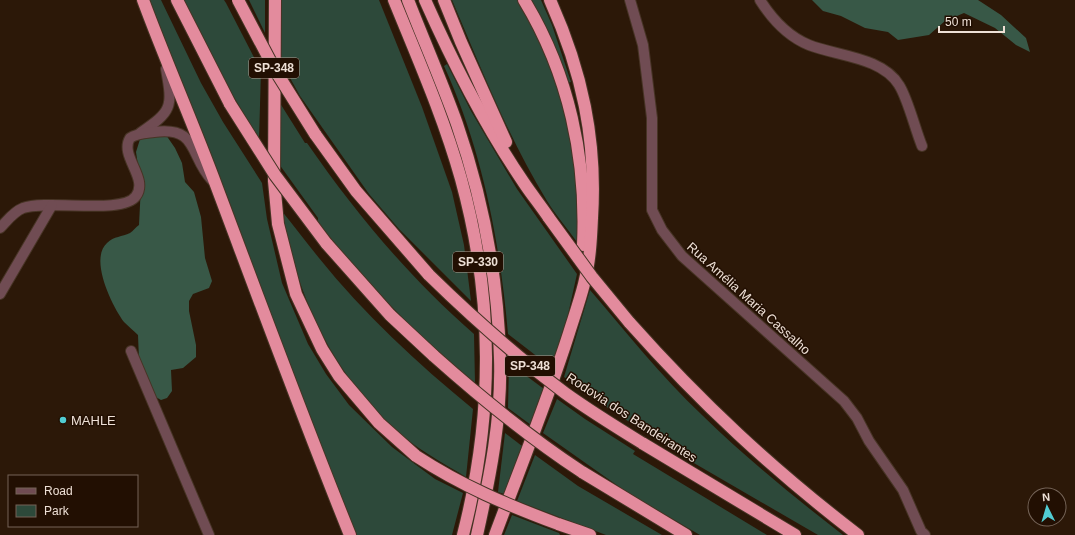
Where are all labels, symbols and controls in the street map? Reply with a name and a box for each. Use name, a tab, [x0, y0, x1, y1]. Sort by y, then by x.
scale bar	[939, 8, 1004, 34]
text: 50 m	[945, 15, 972, 29]
road number: SP-348	[249, 58, 299, 78]
street label: Rua Amélia Maria Cassalho	[684, 239, 813, 358]
road number: SP-330	[453, 252, 503, 272]
road number: SP-348	[505, 356, 555, 376]
street label: Rodovia dos Bandeirantes	[564, 370, 700, 466]
place label: MAHLE	[71, 413, 116, 428]
marker: MAHLE	[58, 415, 68, 425]
legend	[8, 475, 138, 527]
text: Road	[44, 484, 73, 498]
north arrow	[1027, 487, 1067, 527]
text: N	[1042, 491, 1051, 503]
text: Park	[44, 504, 70, 518]

